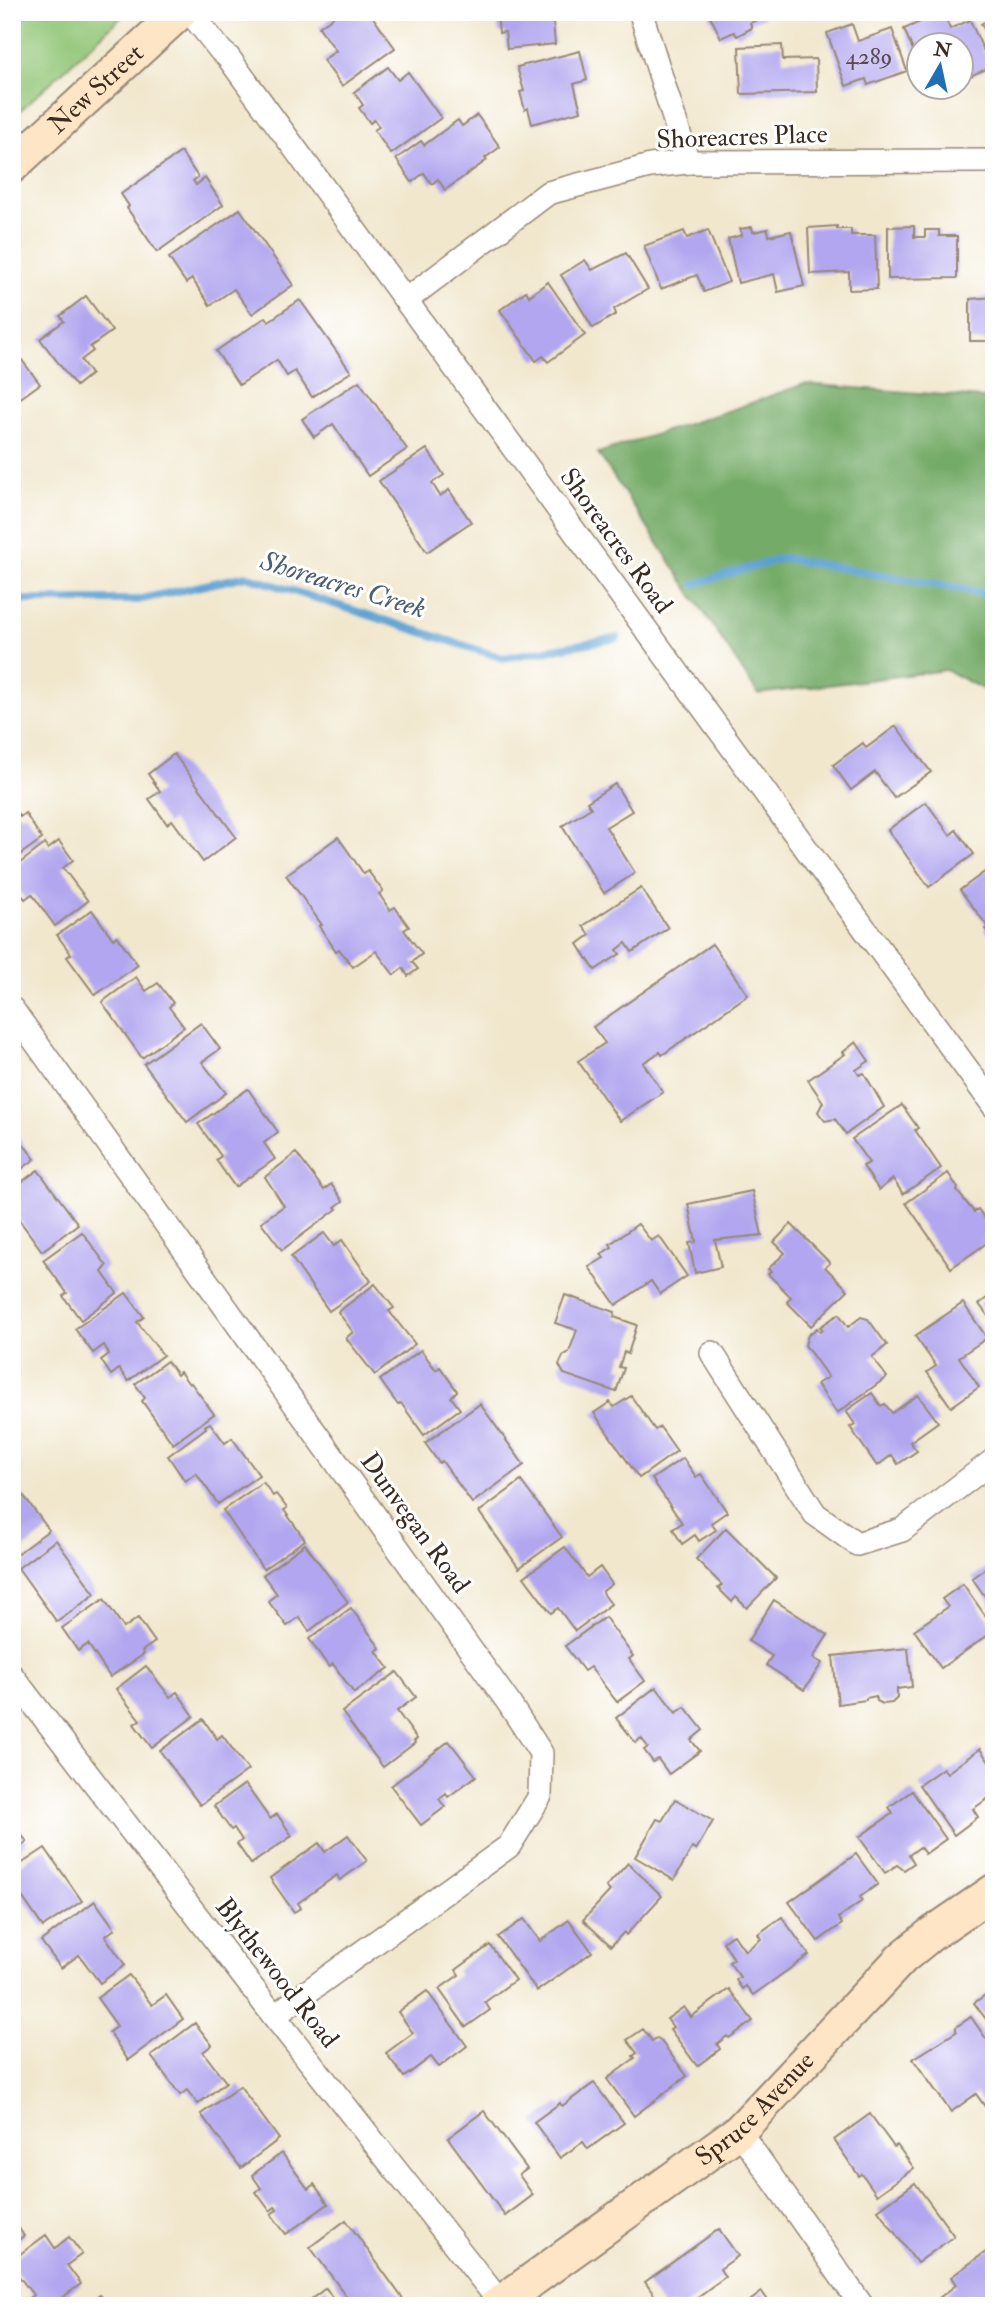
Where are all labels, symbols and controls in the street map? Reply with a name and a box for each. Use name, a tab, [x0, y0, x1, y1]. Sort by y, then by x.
north arrow	[904, 32, 974, 102]
street label: New Street	[42, 37, 150, 141]
text: N	[931, 37, 954, 64]
house number: 4289	[846, 42, 892, 71]
street label: Shoreacres Place	[656, 118, 828, 156]
street label: Shoreacres Road	[553, 462, 679, 620]
water label: Shoreacres Creek	[255, 543, 430, 627]
street label: Dunvegan Road	[353, 1446, 477, 1600]
street label: Blythewood Road	[209, 1892, 346, 2054]
street label: Spruce Avenue	[689, 2045, 821, 2173]

